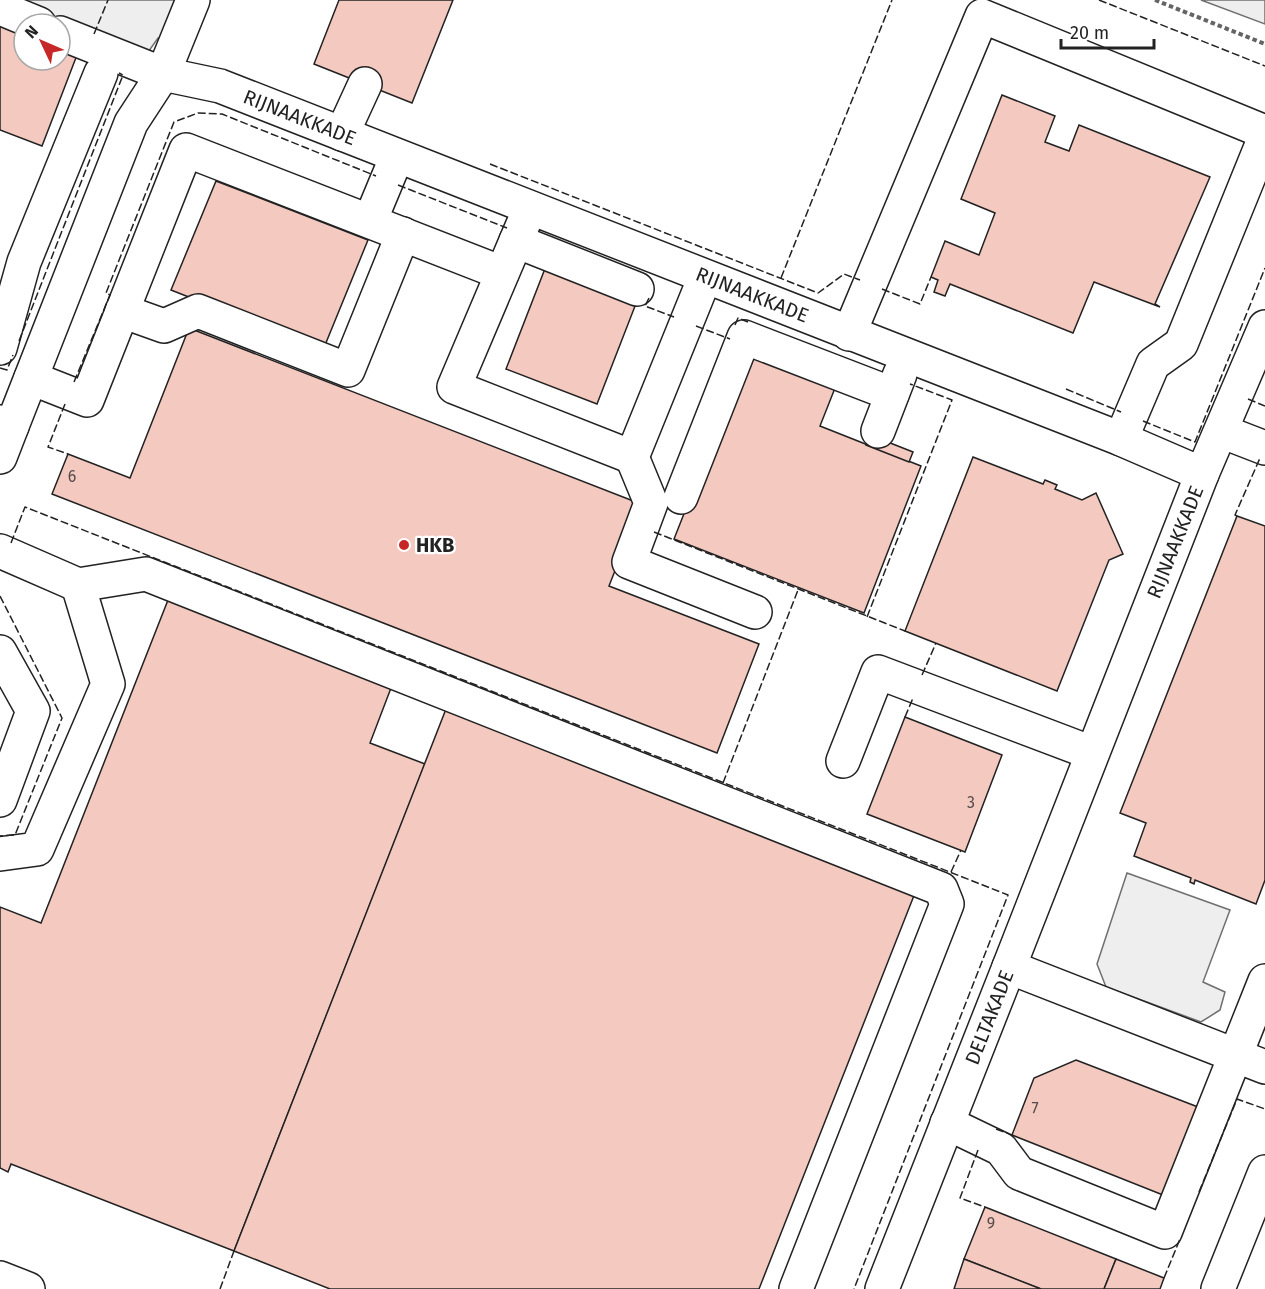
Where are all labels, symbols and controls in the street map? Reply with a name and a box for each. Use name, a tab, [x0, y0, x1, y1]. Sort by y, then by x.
north arrow	[12, 12, 72, 72]
scale bar	[1061, 12, 1154, 50]
text: N	[21, 22, 42, 42]
text: 20 m	[1070, 22, 1109, 44]
street label: RIJNAAKKADE	[240, 84, 360, 150]
street label: RIJNAAKKADE	[692, 262, 812, 327]
house number: 6	[68, 467, 76, 486]
street label: RIJNAAKKADE	[1142, 482, 1208, 602]
place label: HKB	[416, 533, 454, 557]
marker: HKB	[397, 538, 411, 552]
house number: 3	[967, 793, 975, 812]
street label: DELTAKADE	[960, 967, 1019, 1068]
house number: 7	[1031, 1099, 1039, 1118]
house number: 9	[987, 1214, 995, 1233]

